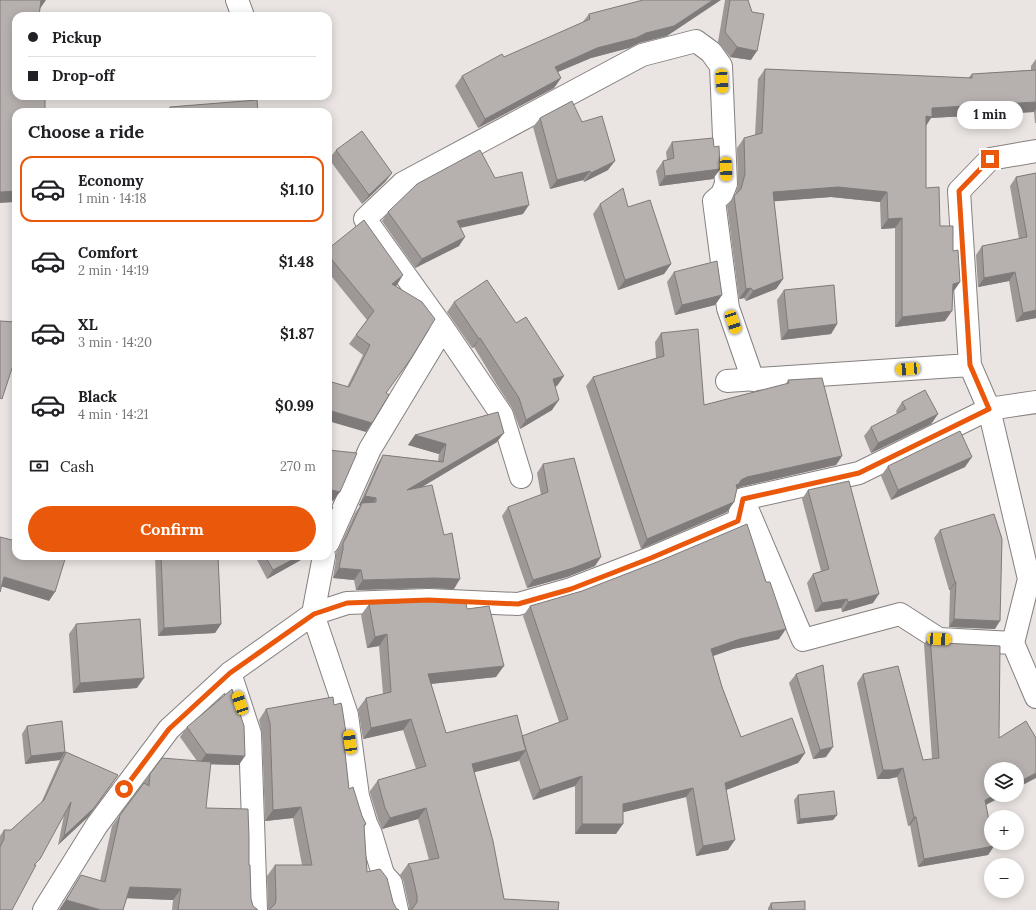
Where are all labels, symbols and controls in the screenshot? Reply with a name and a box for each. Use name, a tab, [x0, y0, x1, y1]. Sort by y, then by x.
text: Pickup	[52, 28, 101, 47]
text: Drop-off	[52, 66, 114, 85]
car	[715, 69, 729, 93]
callout: 1 min	[957, 101, 1023, 129]
text: 1 min	[973, 106, 1007, 123]
text: Choose a ride	[28, 120, 144, 143]
route end	[981, 150, 999, 168]
car	[720, 157, 732, 181]
icon: car	[30, 171, 66, 207]
text: Economy	[78, 171, 143, 190]
text: $1.10	[280, 180, 314, 199]
text: 1 min · 14:18	[78, 190, 146, 207]
icon: car	[30, 243, 66, 279]
text: Comfort	[78, 243, 138, 262]
text: $1.48	[279, 252, 314, 271]
text: 2 min · 14:19	[78, 262, 149, 279]
car	[723, 309, 743, 335]
icon: car	[30, 315, 66, 351]
text: XL	[78, 315, 98, 334]
text: $1.87	[280, 324, 314, 343]
text: 3 min · 14:20	[78, 334, 152, 351]
car	[896, 362, 920, 376]
icon: car	[30, 387, 66, 423]
text: Black	[78, 387, 117, 406]
text: $0.99	[275, 396, 314, 415]
text: 4 min · 14:21	[78, 406, 148, 423]
icon: cash	[28, 455, 50, 477]
text: Cash	[60, 457, 94, 476]
text: 270 m	[280, 458, 316, 475]
button: Confirm	[28, 506, 316, 552]
car	[927, 632, 951, 646]
car	[231, 690, 249, 716]
car	[342, 729, 358, 755]
map controls	[984, 762, 1024, 898]
button: layers	[984, 762, 1024, 802]
route start	[115, 780, 133, 798]
button: +	[984, 810, 1024, 850]
button: −	[984, 858, 1024, 898]

